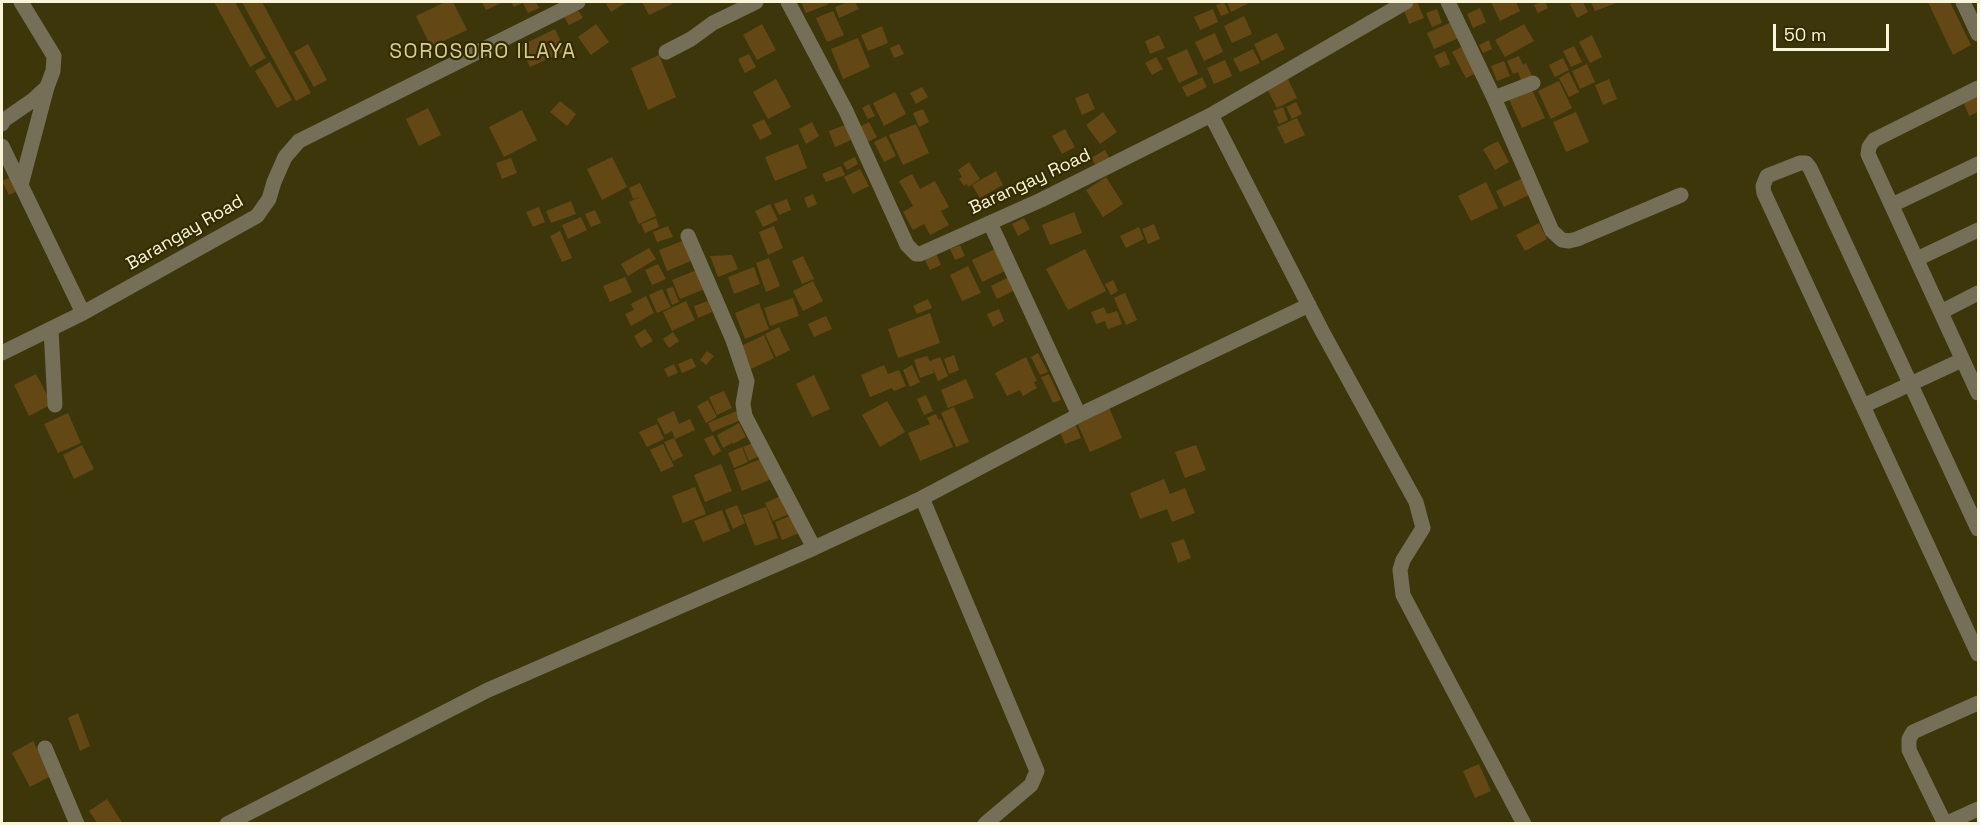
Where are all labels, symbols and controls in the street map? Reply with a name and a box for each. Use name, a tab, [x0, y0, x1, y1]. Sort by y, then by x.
scale bar	[1776, 12, 1892, 50]
text: 50 m	[1784, 23, 1826, 46]
district label: SOROSORO ILAYA	[389, 39, 577, 65]
street label: Barangay Road	[966, 144, 1094, 220]
street label: Barangay Road	[123, 191, 247, 275]

